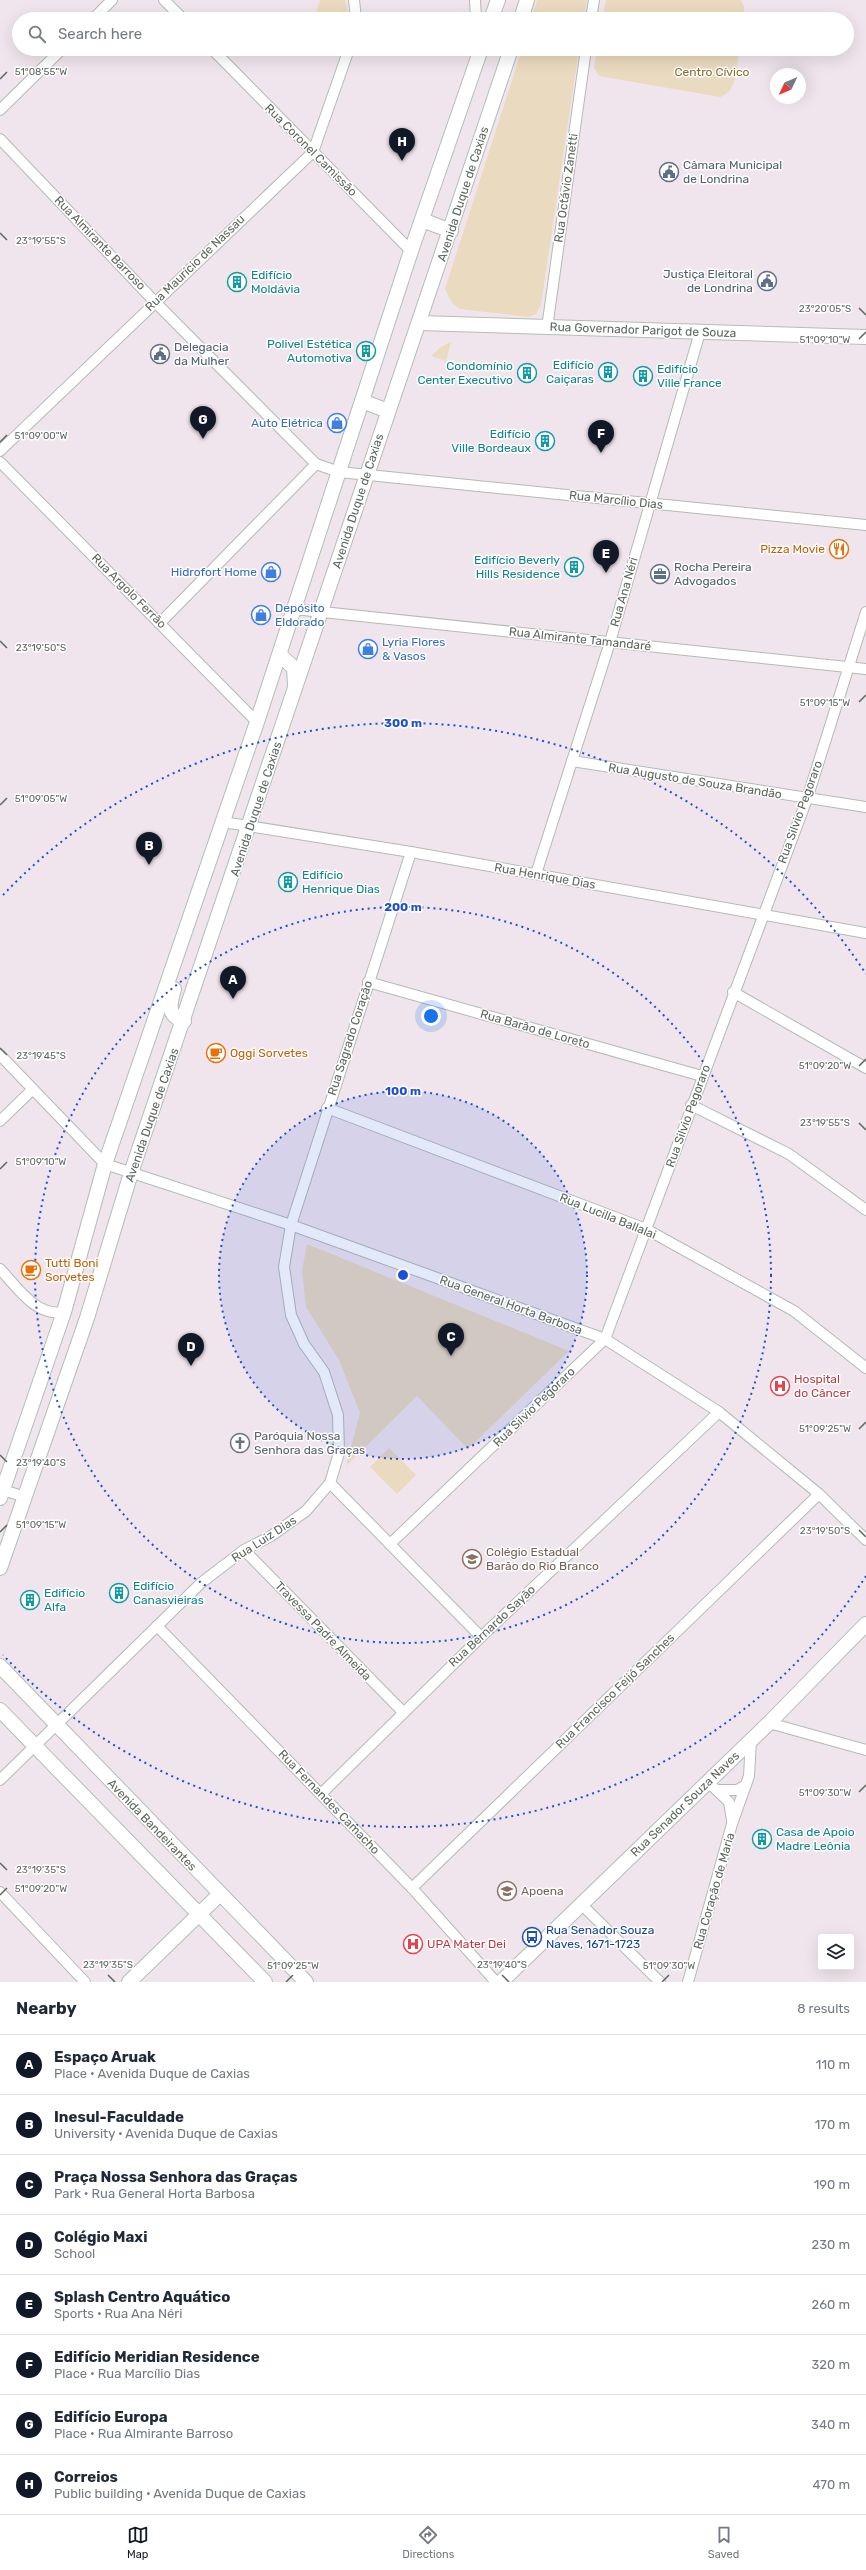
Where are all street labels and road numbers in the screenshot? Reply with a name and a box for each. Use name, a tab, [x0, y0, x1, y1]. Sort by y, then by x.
street label: Rua Coronel Camissão	[262, 101, 360, 199]
street label: Avenida Duque de Caxias	[435, 125, 491, 263]
street label: Rua Octávio Zanetti	[551, 132, 581, 243]
street label: Rua Almirante Barroso	[52, 193, 149, 293]
street label: Rua Maurício de Nassau	[142, 212, 248, 314]
street label: Rua Governador Parigot de Souza	[549, 320, 737, 340]
street label: Avenida Duque de Caxias	[330, 432, 386, 570]
street label: Rua Marcílio Dias	[568, 488, 664, 512]
street label: Rua Argolo Ferrão	[89, 551, 169, 631]
street label: Rua Ana Néri	[607, 556, 641, 628]
street label: Rua Almirante Tamandaré	[508, 625, 652, 653]
street label: Avenida Duque de Caxias	[228, 740, 284, 878]
street label: Rua Silvio Pegoraro	[775, 759, 825, 865]
street label: Rua Augusto de Souza Brandão	[607, 760, 783, 802]
street label: Rua Henrique Dias	[493, 860, 597, 892]
street label: Rua Sagrado Coração	[325, 979, 375, 1097]
street label: Rua Barão de Loreto	[479, 1007, 591, 1051]
street label: Avenida Duque de Caxias	[122, 1046, 182, 1184]
street label: Rua Silvio Pegoraro	[663, 1063, 713, 1169]
street label: Rua Lucilla Ballalai	[558, 1190, 658, 1242]
street label: Rua General Horta Barbosa	[438, 1273, 584, 1337]
street label: Rua Silvio Pegoraro	[490, 1364, 578, 1450]
street label: Rua Luiz Dias	[229, 1513, 299, 1565]
street label: Travessa Padre Almeida	[272, 1579, 374, 1683]
street label: Rua Bernardo Sayão	[446, 1582, 538, 1670]
street label: Rua Francisco Feijó Sanches	[553, 1631, 677, 1751]
street label: Rua Fernandes Camacho	[275, 1747, 383, 1857]
street label: Rua Senador Souza Naves	[628, 1748, 742, 1860]
street label: Avenida Bandeirantes	[105, 1776, 199, 1874]
street label: Rua Coração de Maria	[691, 1831, 737, 1951]

